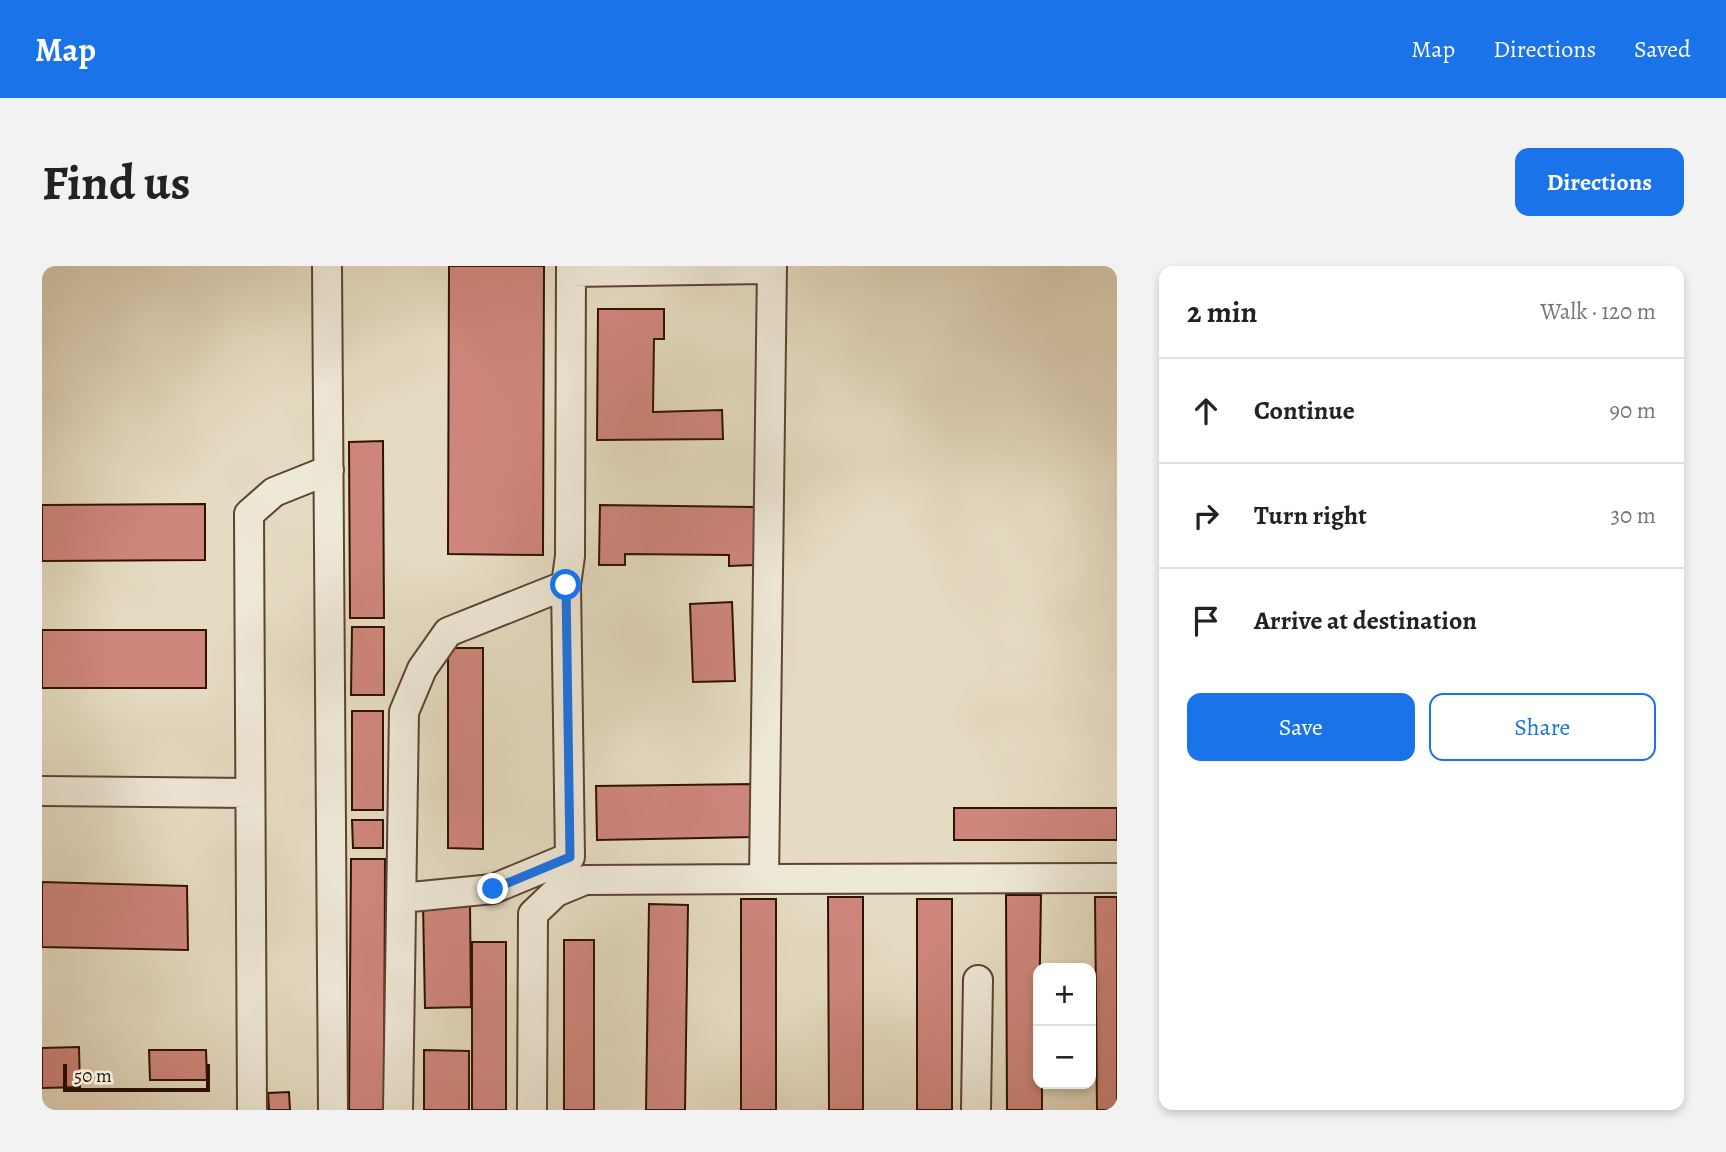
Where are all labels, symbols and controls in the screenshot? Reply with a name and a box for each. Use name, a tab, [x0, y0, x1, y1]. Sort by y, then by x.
text: Map	[35, 27, 96, 72]
text: Map	[1411, 33, 1455, 65]
text: Directions	[1493, 33, 1596, 65]
text: Saved	[1634, 33, 1691, 65]
button: Directions	[1515, 148, 1684, 216]
text: Find us	[42, 149, 190, 216]
text: 2 min	[1187, 292, 1257, 332]
text: Walk · 120 m	[1540, 296, 1656, 327]
icon: ahead	[1187, 392, 1225, 430]
text: Continue	[1254, 393, 1355, 428]
text: 90 m	[1610, 395, 1656, 426]
icon: right	[1187, 497, 1225, 535]
text: Turn right	[1254, 498, 1367, 533]
text: 30 m	[1610, 500, 1656, 531]
route start	[550, 569, 581, 600]
icon: arrive	[1187, 602, 1225, 640]
text: Arrive at destination	[1254, 603, 1477, 638]
button: Save	[1187, 693, 1415, 761]
button: Share	[1429, 693, 1656, 761]
route end	[477, 873, 508, 904]
map controls	[1033, 963, 1096, 1089]
button: +	[1033, 963, 1096, 1026]
button: −	[1033, 1026, 1096, 1089]
scale bar	[63, 1061, 210, 1093]
text: 50 m	[74, 1063, 112, 1089]

